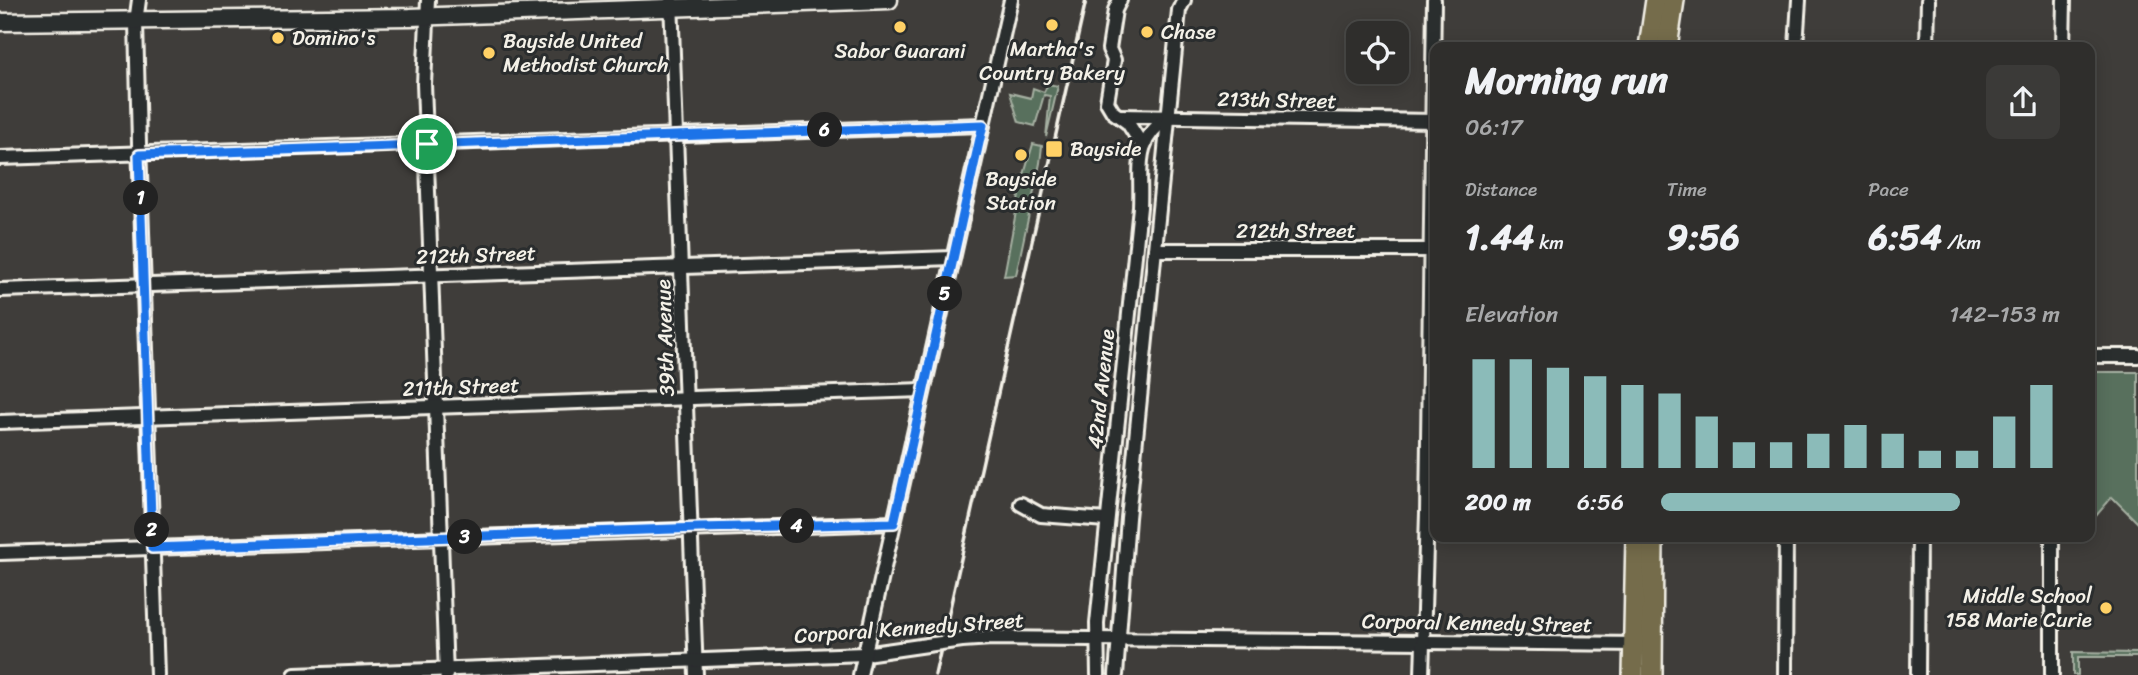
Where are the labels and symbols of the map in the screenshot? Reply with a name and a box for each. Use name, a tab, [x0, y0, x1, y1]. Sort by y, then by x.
place label: Chase	[1161, 13, 1216, 51]
marker: Martha's Country Bakery	[1044, 17, 1060, 33]
place label: Domino's	[292, 19, 376, 57]
marker: Sabor Guarani	[892, 19, 908, 35]
place label: Bayside United Methodist Church	[503, 22, 668, 84]
marker: Chase	[1139, 24, 1155, 40]
marker: Domino's	[270, 30, 286, 46]
place label: Martha's Country Bakery	[979, 30, 1125, 92]
place label: Sabor Guarani	[834, 32, 967, 70]
marker: Bayside United Methodist Church	[481, 45, 497, 61]
street label: 213th Street	[1217, 80, 1337, 120]
pin: 6	[808, 113, 842, 148]
pin	[397, 114, 457, 174]
place label: Bayside	[1070, 130, 1141, 168]
marker: Bayside	[1044, 139, 1064, 159]
marker: Bayside Station	[1013, 147, 1029, 163]
place label: Bayside Station	[985, 160, 1057, 222]
pin: 1	[124, 180, 158, 216]
street label: 212th Street	[1236, 212, 1356, 250]
street label: 212th Street	[415, 234, 537, 276]
pin: 5	[928, 276, 962, 312]
street label: 39th Avenue	[644, 279, 686, 397]
street label: 42nd Avenue	[1076, 327, 1126, 451]
street label: 211th Street	[402, 366, 520, 408]
pin: 4	[780, 508, 814, 544]
pin: 2	[134, 512, 170, 548]
pin: 3	[448, 520, 482, 554]
place label: Middle School 158 Marie Curie	[1945, 577, 2093, 639]
marker: Middle School 158 Marie Curie	[2098, 600, 2114, 616]
street label: Corporal Kennedy Street	[793, 601, 1025, 655]
street label: Corporal Kennedy Street	[1362, 602, 1592, 644]

